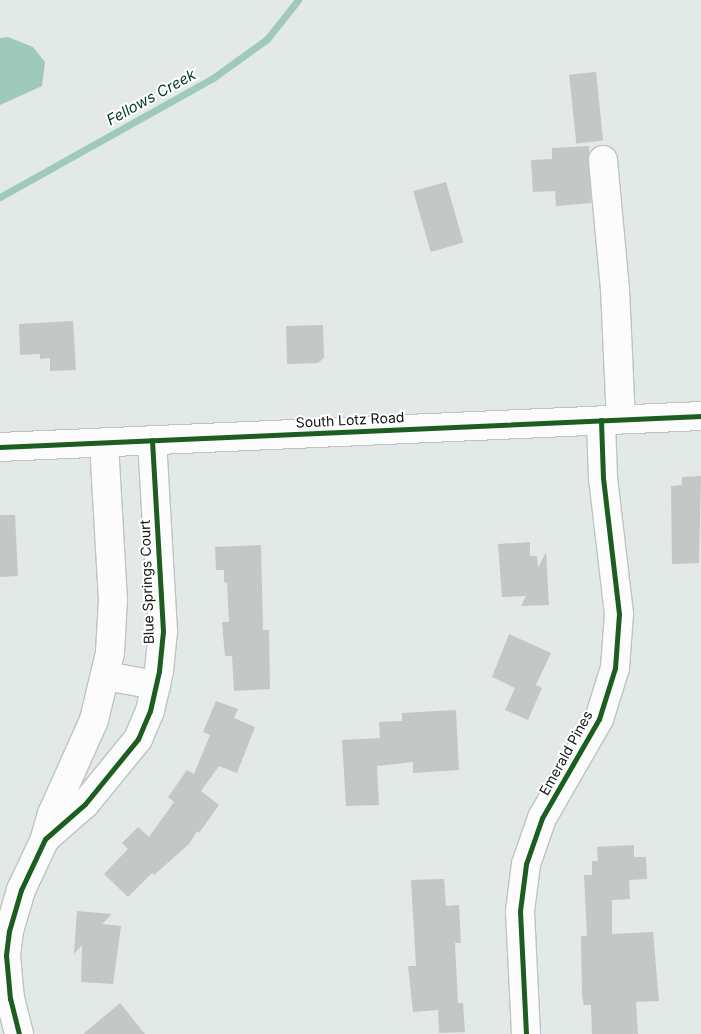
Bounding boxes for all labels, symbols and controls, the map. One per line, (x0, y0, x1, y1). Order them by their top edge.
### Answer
water label: Fellows Creek (103, 65, 199, 129)
street label: South Lotz Road (295, 409, 405, 431)
street label: Blue Springs Court (136, 519, 158, 645)
street label: Emerald Pines (536, 708, 596, 798)

